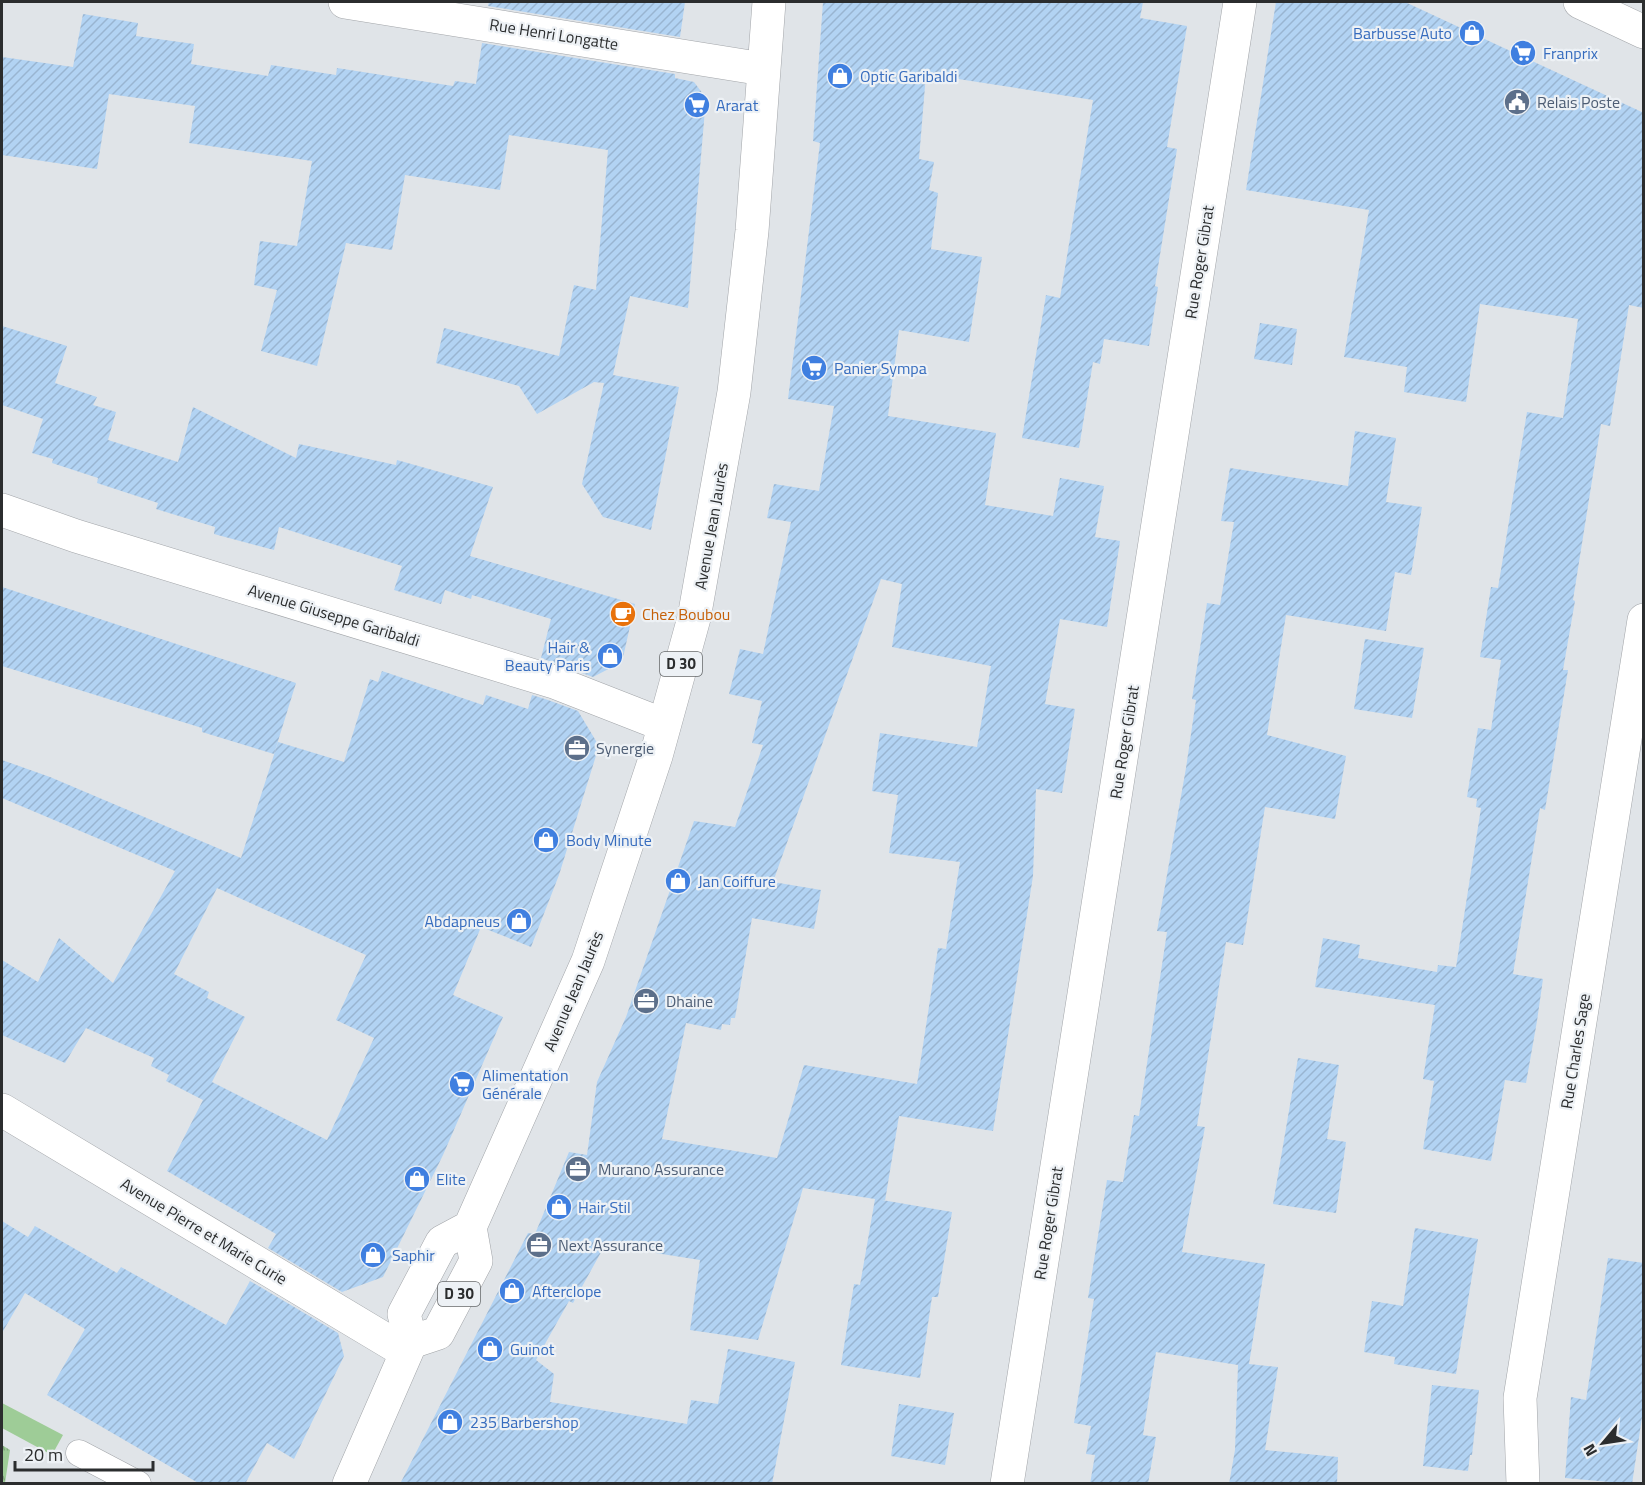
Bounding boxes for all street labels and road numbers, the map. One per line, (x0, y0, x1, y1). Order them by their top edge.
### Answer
street label: Rue Henri Longatte (488, 12, 620, 56)
street label: Rue Roger Gibrat (1178, 203, 1220, 320)
street label: Avenue Jean Jaurès (688, 461, 734, 591)
street label: Avenue Giuseppe Garibaldi (245, 577, 423, 653)
road number: D 30 (660, 652, 702, 676)
street label: Rue Roger Gibrat (1103, 683, 1145, 800)
street label: Avenue Jean Jaurès (537, 927, 609, 1055)
street label: Rue Charles Sage (1554, 992, 1596, 1110)
street label: Rue Roger Gibrat (1027, 1164, 1069, 1281)
street label: Avenue Pierre et Marie Curie (116, 1172, 292, 1290)
road number: D 30 (438, 1282, 480, 1306)

